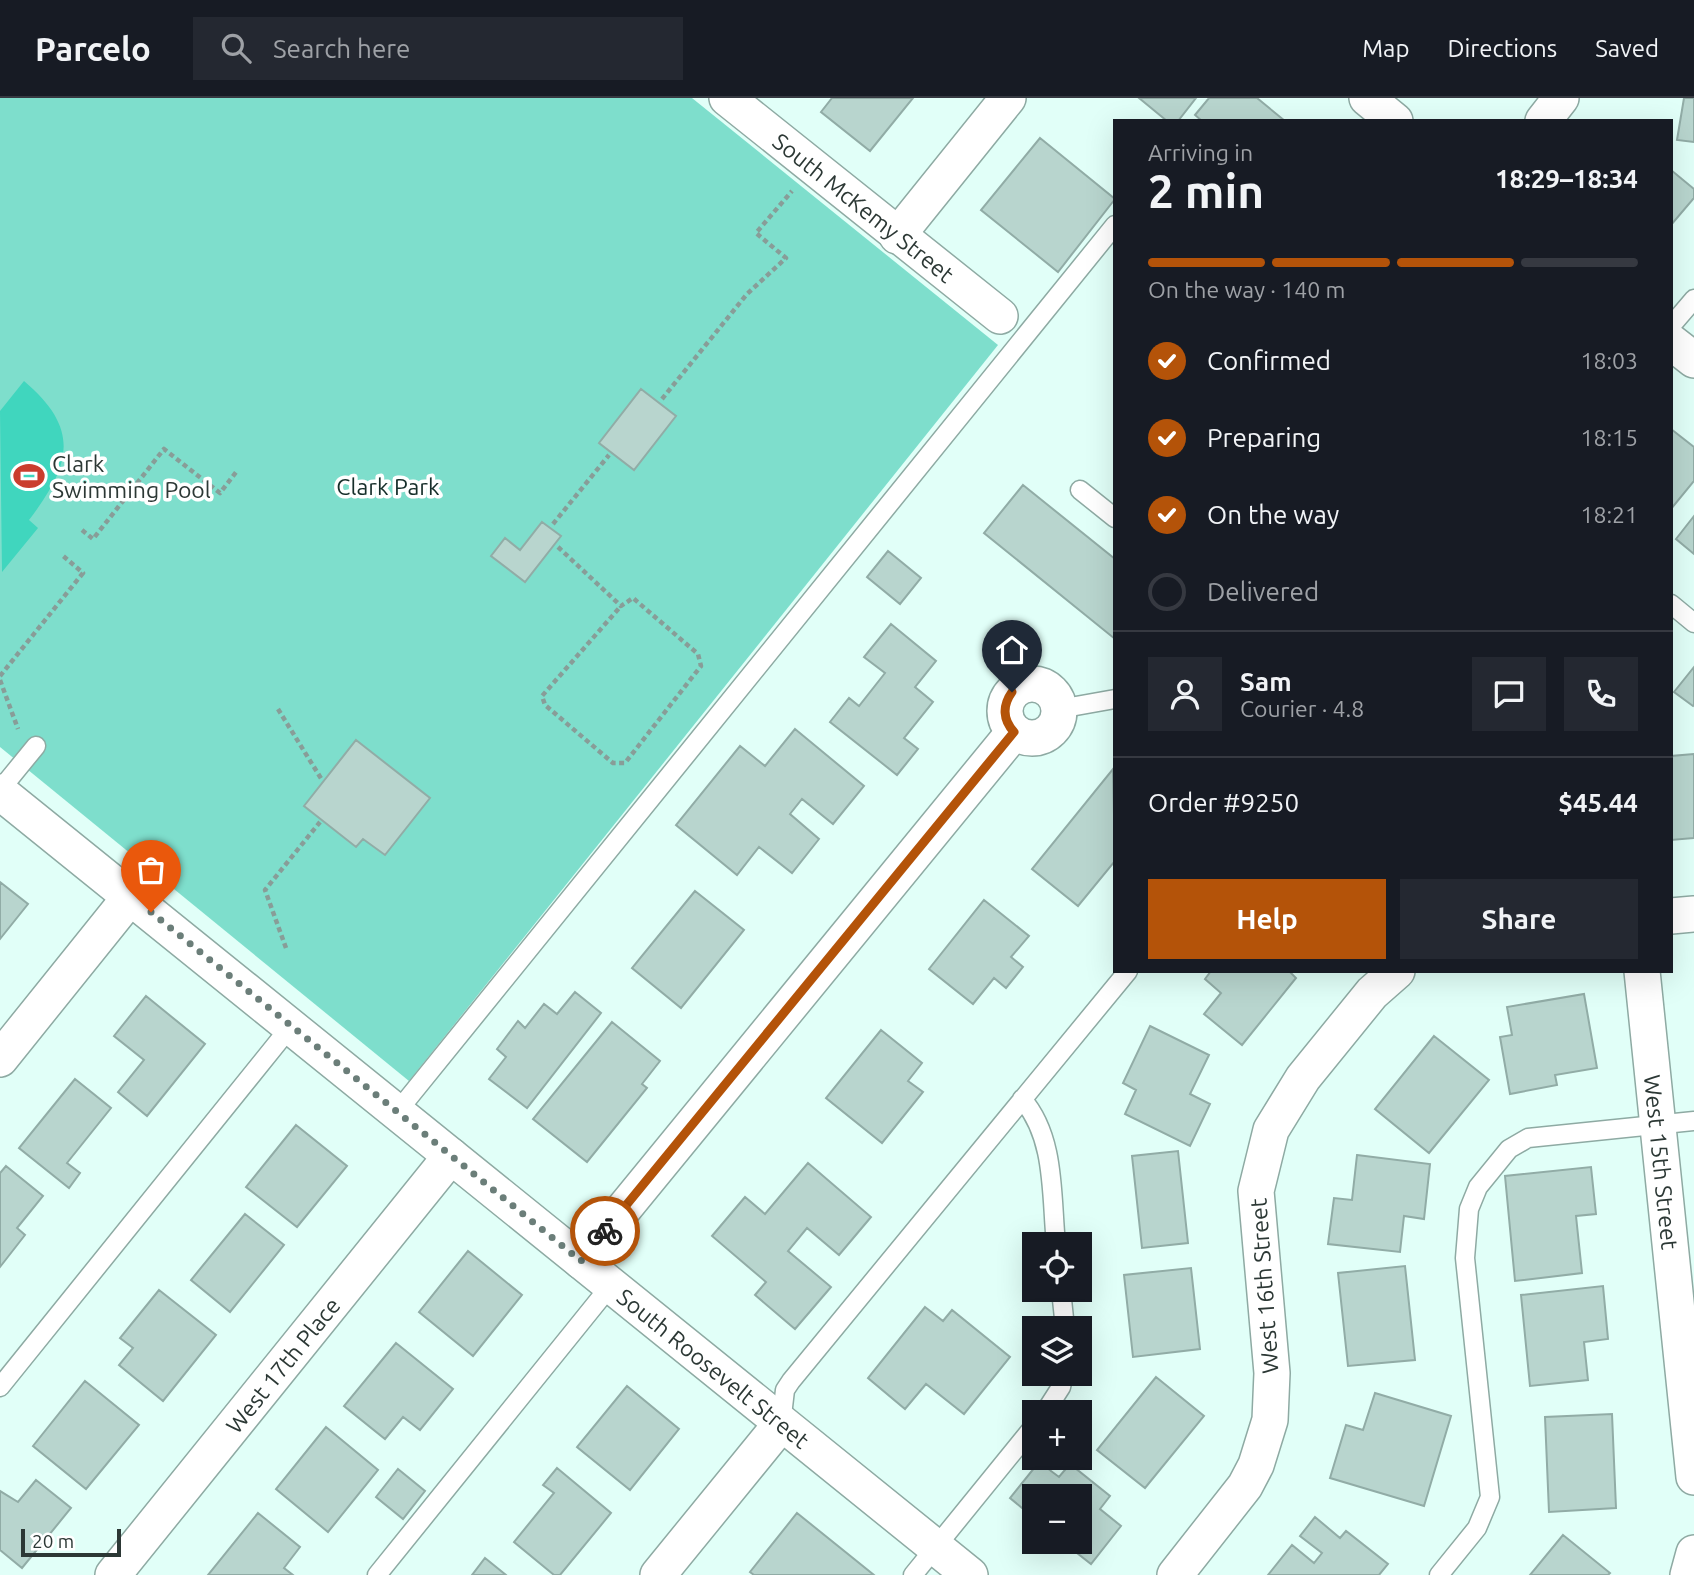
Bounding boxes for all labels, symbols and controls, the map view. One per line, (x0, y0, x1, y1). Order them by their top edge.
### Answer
search box (193, 17, 683, 80)
icon: search (217, 29, 255, 67)
text: Parcelo (35, 30, 151, 67)
text: Search here (273, 34, 410, 63)
text: Map (1362, 35, 1409, 62)
text: Directions (1447, 35, 1557, 62)
text: Saved (1595, 35, 1659, 62)
street label: South McKemy Street (769, 128, 959, 287)
text: Arriving in (1148, 140, 1253, 165)
text: 18:29–18:34 (1495, 164, 1638, 193)
text: 2 min (1148, 165, 1264, 217)
text: On the way · 140 m (1148, 277, 1345, 302)
icon: check (1148, 342, 1186, 380)
text: Confirmed (1207, 346, 1331, 375)
text: 18:03 (1580, 348, 1638, 373)
icon: check (1148, 419, 1186, 457)
text: Preparing (1207, 423, 1321, 452)
text: 18:15 (1580, 425, 1638, 450)
place label: Clark Swimming Pool (52, 451, 211, 502)
sports icon: Clark Swimming Pool (12, 459, 46, 493)
park label: Clark Park (336, 474, 440, 499)
icon: check (1148, 496, 1186, 534)
text: On the way (1207, 500, 1339, 529)
text: 18:21 (1580, 502, 1638, 527)
text: Delivered (1207, 577, 1319, 606)
pin (982, 620, 1042, 692)
icon: home (993, 631, 1031, 669)
button: person (1148, 657, 1222, 731)
button: chat (1472, 657, 1546, 731)
button: phone (1564, 657, 1638, 731)
text: Sam (1240, 667, 1292, 696)
text: Courier · 4.8 (1240, 696, 1364, 721)
text: Order #9250 (1148, 788, 1299, 817)
text: $45.44 (1558, 788, 1638, 817)
pin (121, 840, 181, 912)
icon: bag (132, 851, 170, 889)
button: Help (1148, 879, 1386, 959)
button: Share (1400, 879, 1638, 959)
street label: West 15th Street (1640, 1073, 1683, 1251)
courier (570, 1196, 640, 1266)
street label: West 16th Street (1245, 1198, 1283, 1374)
icon: bike (586, 1212, 624, 1250)
map controls (1022, 1232, 1092, 1554)
button: locate (1022, 1232, 1092, 1302)
street label: South Roosevelt Street (613, 1283, 814, 1453)
street label: West 17th Place (221, 1292, 344, 1437)
button: layers (1022, 1316, 1092, 1386)
button: + (1022, 1400, 1092, 1470)
button: − (1022, 1484, 1092, 1554)
scale bar (21, 1526, 121, 1558)
text: 20 m (32, 1530, 74, 1552)

